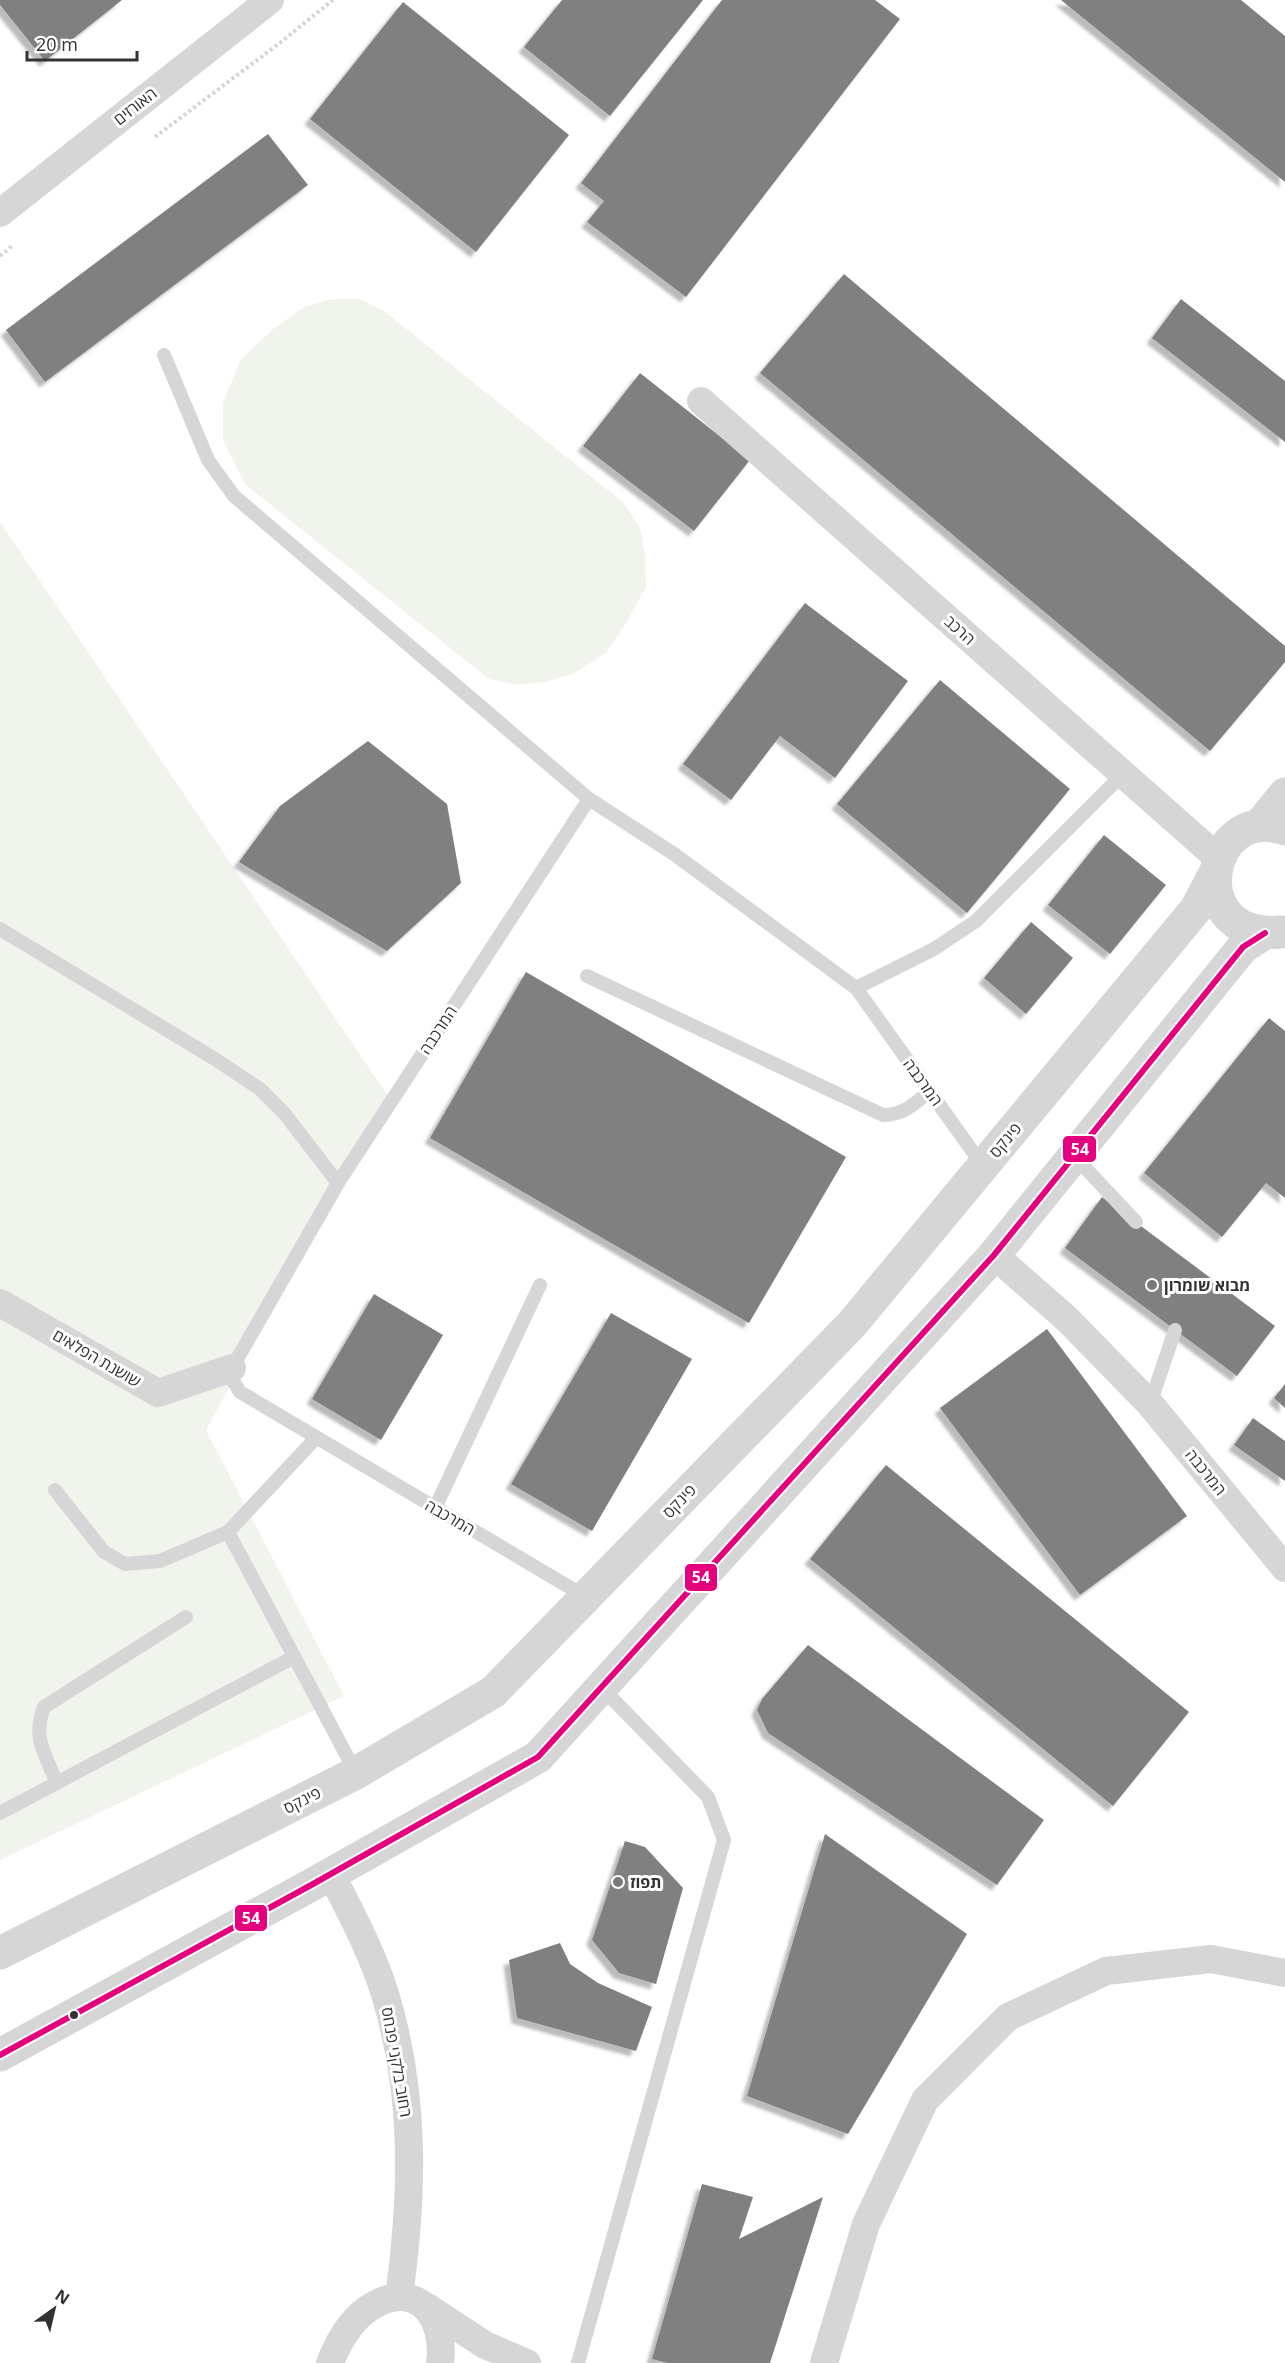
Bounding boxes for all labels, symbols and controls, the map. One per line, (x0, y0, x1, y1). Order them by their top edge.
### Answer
scale bar (27, 24, 136, 62)
text: 20 m (36, 32, 78, 56)
street label: האורזים (109, 82, 161, 130)
street label: הרכב (940, 610, 980, 650)
street label: המרכבה (414, 1001, 462, 1059)
street label: המרכבה (898, 1054, 948, 1110)
street label: פינקס (984, 1118, 1026, 1162)
line badge: 54 (1062, 1135, 1097, 1163)
text: 54 (1071, 1138, 1089, 1160)
place label: מבוא שומרון (1164, 1274, 1250, 1296)
marker: מבוא שומרון (1145, 1278, 1159, 1292)
street label: שושנת הפלאים (49, 1324, 145, 1392)
street label: המרכבה (1180, 1444, 1232, 1500)
street label: פינקס (657, 1479, 701, 1523)
street label: המרכבה (421, 1494, 479, 1540)
line badge: 54 (684, 1563, 718, 1592)
text: 54 (692, 1566, 710, 1588)
street label: פינקס (279, 1781, 325, 1819)
place label: תפוז (630, 1871, 661, 1893)
marker: תפוז (611, 1875, 625, 1889)
line badge: 54 (234, 1904, 268, 1932)
text: 54 (242, 1907, 260, 1929)
street label: רחוב בלקני פנחס (377, 2005, 417, 2119)
unlabelled marker (68, 2009, 80, 2021)
north arrow (24, 2279, 84, 2339)
text: N (51, 2284, 74, 2309)

